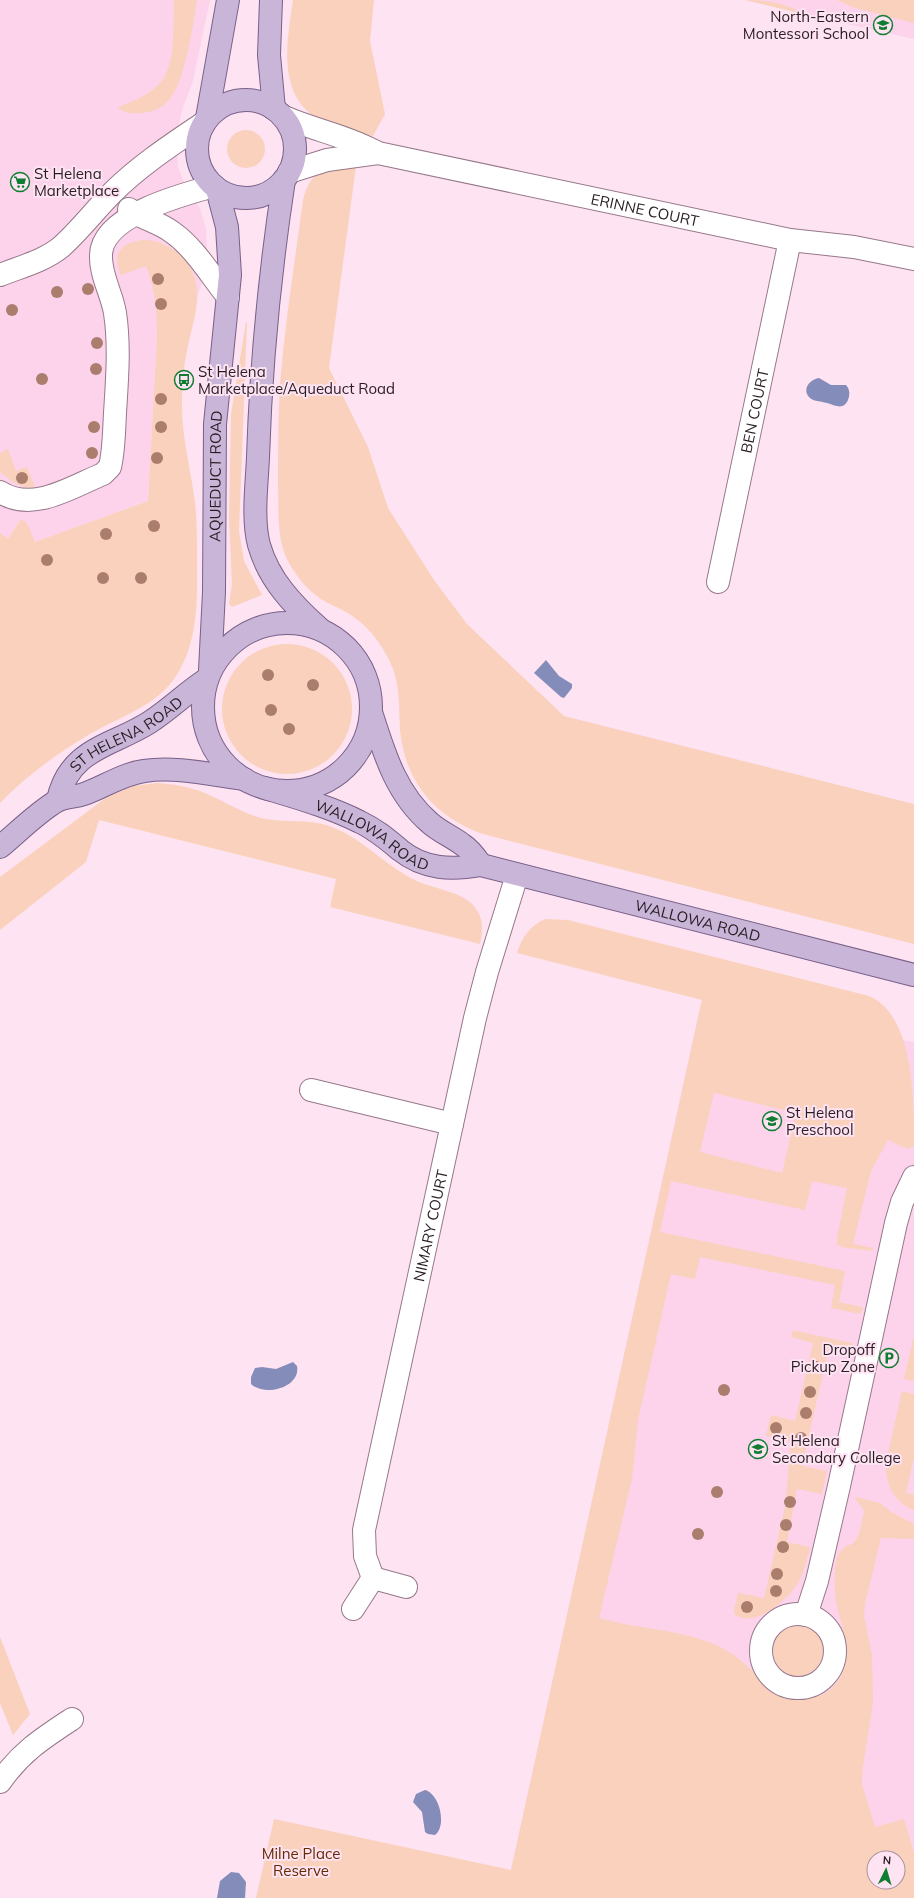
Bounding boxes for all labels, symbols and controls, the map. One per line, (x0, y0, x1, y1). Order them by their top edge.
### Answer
place label: North-Eastern Montessori School (743, 7, 869, 43)
school or university icon: North-Eastern Montessori School (872, 14, 894, 36)
place label: St Helena Marketplace (34, 164, 119, 200)
supermarket icon: St Helena Marketplace (9, 171, 31, 193)
street label: ERINNE COURT (589, 189, 701, 230)
place label: St Helena Marketplace/Aqueduct Road (198, 362, 395, 398)
street label: BEN COURT (736, 367, 772, 455)
bus stop icon: St Helena Marketplace/Aqueduct Road (173, 369, 195, 391)
street label: AQUEDUCT ROAD (205, 409, 226, 542)
street label: ST HELENA ROAD (65, 692, 186, 775)
street label: WALLOWA ROAD (313, 795, 432, 874)
street label: WALLOWA ROAD (633, 895, 763, 945)
place label: St Helena Preschool (786, 1103, 854, 1139)
school or university icon: St Helena Preschool (761, 1110, 783, 1132)
street label: NIMARY COURT (409, 1168, 451, 1283)
place label: Dropoff Pickup Zone (791, 1340, 876, 1376)
parking icon: Dropoff Pickup Zone (878, 1347, 900, 1369)
place label: St Helena Secondary College (772, 1431, 901, 1467)
school or university icon: St Helena Secondary College (747, 1438, 769, 1460)
park label: Milne Place Reserve (262, 1844, 340, 1880)
north arrow (866, 1850, 906, 1890)
text: N (882, 1853, 892, 1867)

